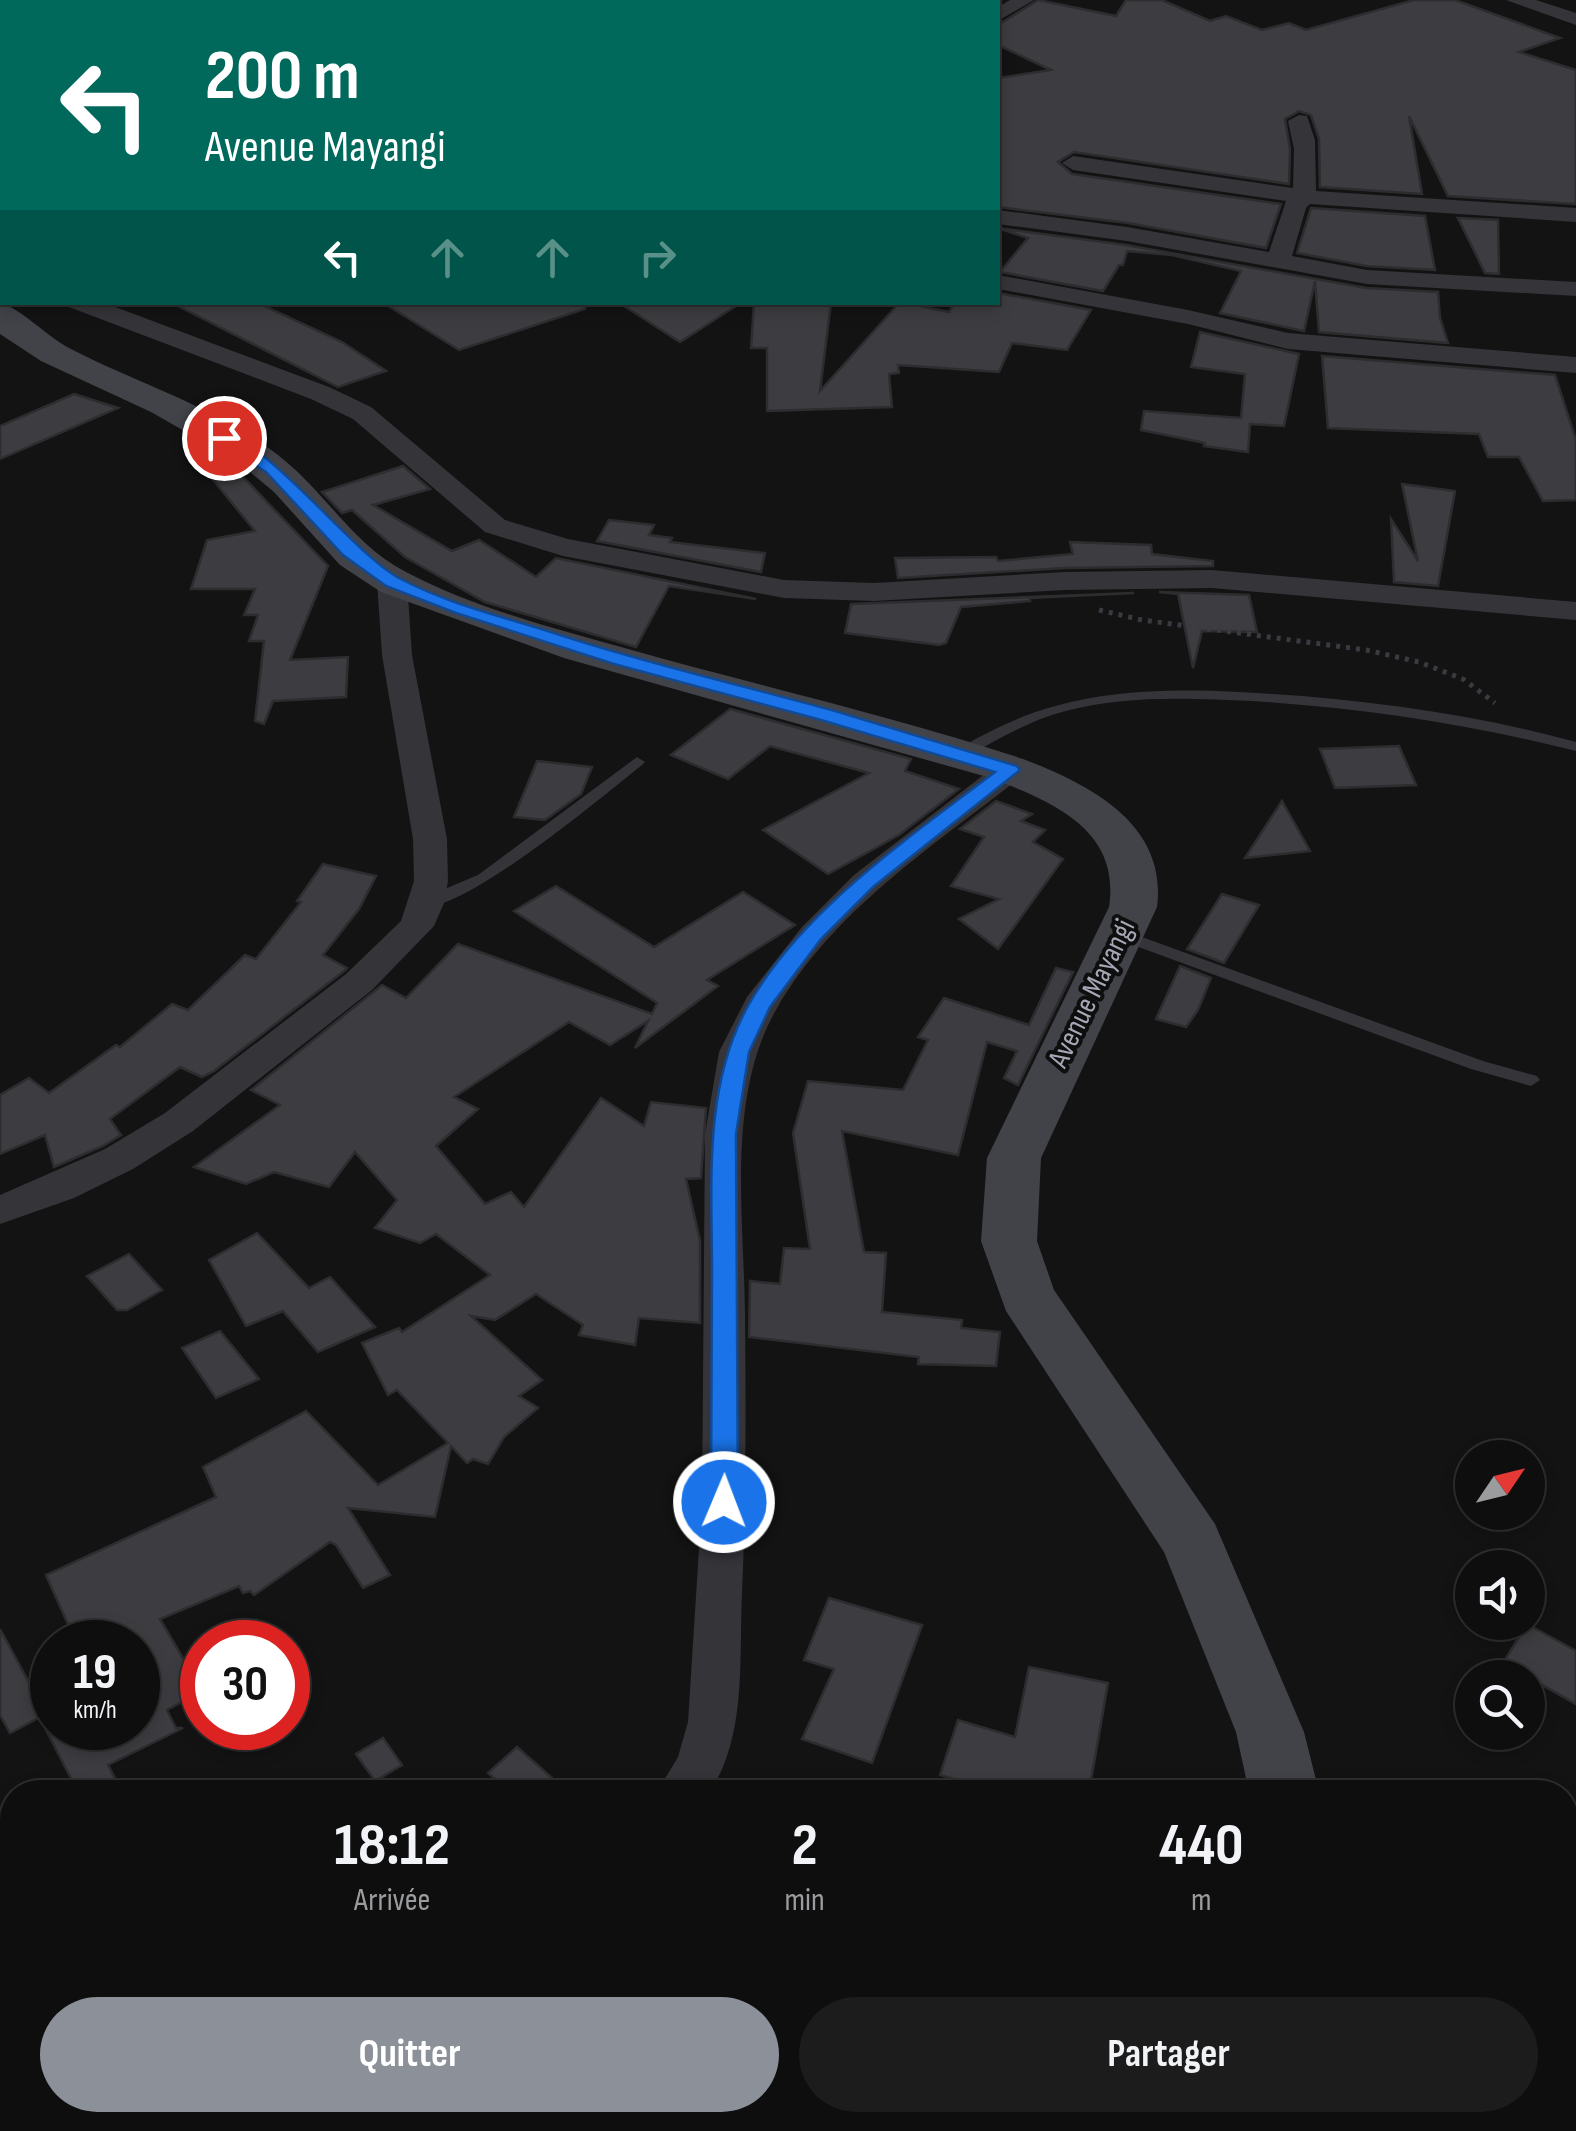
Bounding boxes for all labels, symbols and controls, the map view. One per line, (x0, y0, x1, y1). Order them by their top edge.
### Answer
text: 200 m (205, 35, 360, 119)
icon: left (40, 40, 170, 170)
text: Avenue Mayangi (205, 120, 446, 175)
icon: left (315, 230, 370, 285)
icon: ahead (420, 230, 475, 285)
icon: ahead (525, 230, 580, 285)
icon: right (630, 230, 685, 285)
pin (182, 396, 267, 481)
icon: arrive (197, 411, 252, 466)
street label: Avenue Mayangi (1040, 913, 1143, 1074)
north arrow (1455, 1440, 1545, 1530)
map controls (1455, 1440, 1545, 1750)
position arrow (672, 1450, 776, 1554)
button: sound (1455, 1550, 1545, 1640)
speed limit sign: 30 (180, 1620, 310, 1750)
text: 19 (73, 1643, 117, 1703)
button: search (1455, 1660, 1545, 1750)
text: km/h (73, 1695, 117, 1726)
text: 18:12 (334, 1810, 450, 1882)
text: 2 (791, 1810, 818, 1882)
text: 440 (1159, 1810, 1244, 1882)
text: Arrivée (354, 1881, 430, 1920)
text: min (784, 1881, 825, 1920)
text: m (1191, 1881, 1212, 1920)
button: Quitter (40, 1997, 779, 2112)
button: Partager (799, 1997, 1538, 2112)

